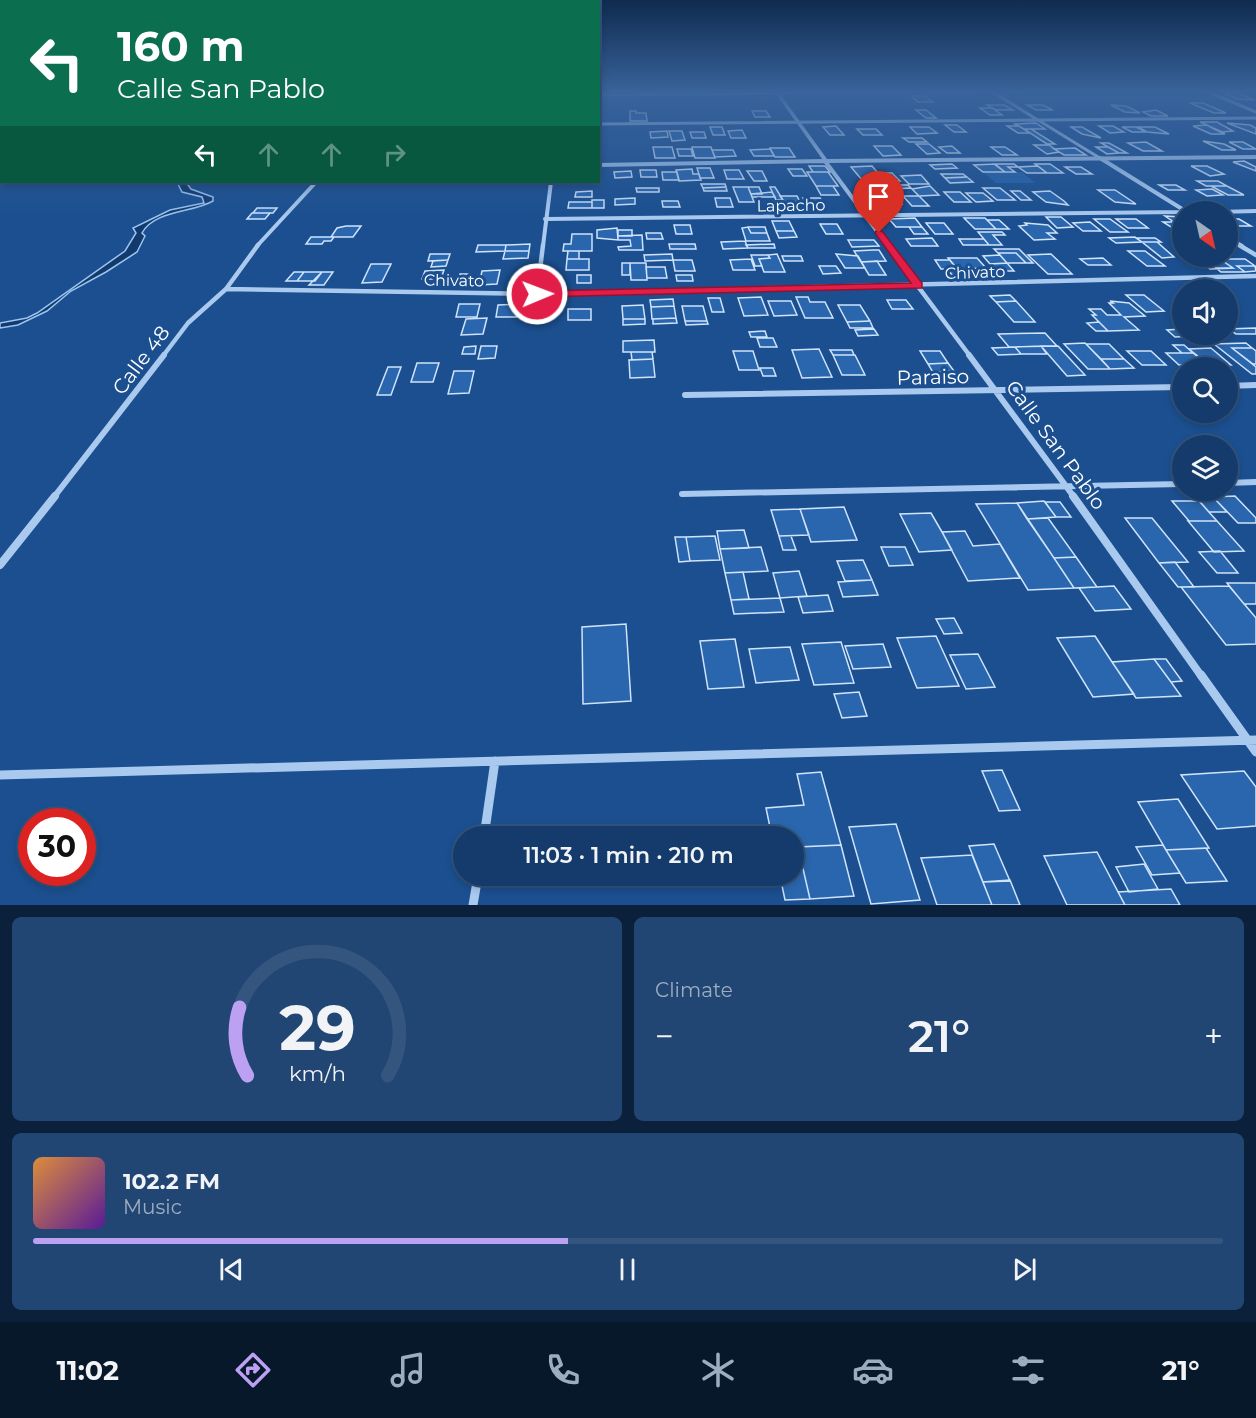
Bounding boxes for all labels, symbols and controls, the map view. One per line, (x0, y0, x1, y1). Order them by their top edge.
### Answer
text: 160 m (117, 20, 245, 72)
icon: left (18, 24, 96, 102)
text: Calle San Pablo (117, 72, 325, 105)
icon: left (189, 138, 222, 171)
icon: ahead (252, 138, 285, 171)
icon: ahead (315, 138, 348, 171)
icon: right (378, 138, 411, 171)
pin (853, 171, 904, 233)
icon: arrive (862, 180, 895, 213)
street label: Lapacho (756, 195, 826, 216)
north arrow (1172, 201, 1238, 267)
map controls (1172, 201, 1238, 501)
position arrow (505, 262, 569, 326)
street label: Chivato (944, 262, 1006, 283)
street label: Chivato (424, 270, 484, 291)
button: sound (1172, 279, 1238, 345)
street label: Calle 48 (107, 321, 175, 399)
button: search (1172, 357, 1238, 423)
street label: Paraiso (897, 364, 969, 390)
street label: Calle San Pablo (1001, 376, 1111, 514)
button: layers (1172, 435, 1238, 501)
speed limit sign: 30 (18, 808, 96, 886)
text: 11:03 · 1 min · 210 m (523, 842, 734, 869)
text: Climate (655, 978, 733, 1002)
text: 29 (279, 990, 355, 1066)
text: 21° (908, 1008, 970, 1063)
text: − (655, 1016, 674, 1056)
text: + (1204, 1016, 1223, 1056)
text: km/h (288, 1060, 346, 1086)
text: 102.2 FM (123, 1168, 220, 1195)
text: Music (123, 1195, 182, 1219)
icon: previous (215, 1253, 248, 1286)
icon: pause (611, 1253, 644, 1286)
icon: next (1008, 1253, 1041, 1286)
icon: directions (232, 1349, 274, 1391)
icon: music (387, 1349, 429, 1391)
icon: phone (542, 1349, 584, 1391)
icon: climate (697, 1349, 739, 1391)
icon: car (852, 1349, 894, 1391)
icon: filters (1007, 1349, 1049, 1391)
text: 11:02 (56, 1354, 119, 1387)
text: 21° (1162, 1354, 1199, 1387)

